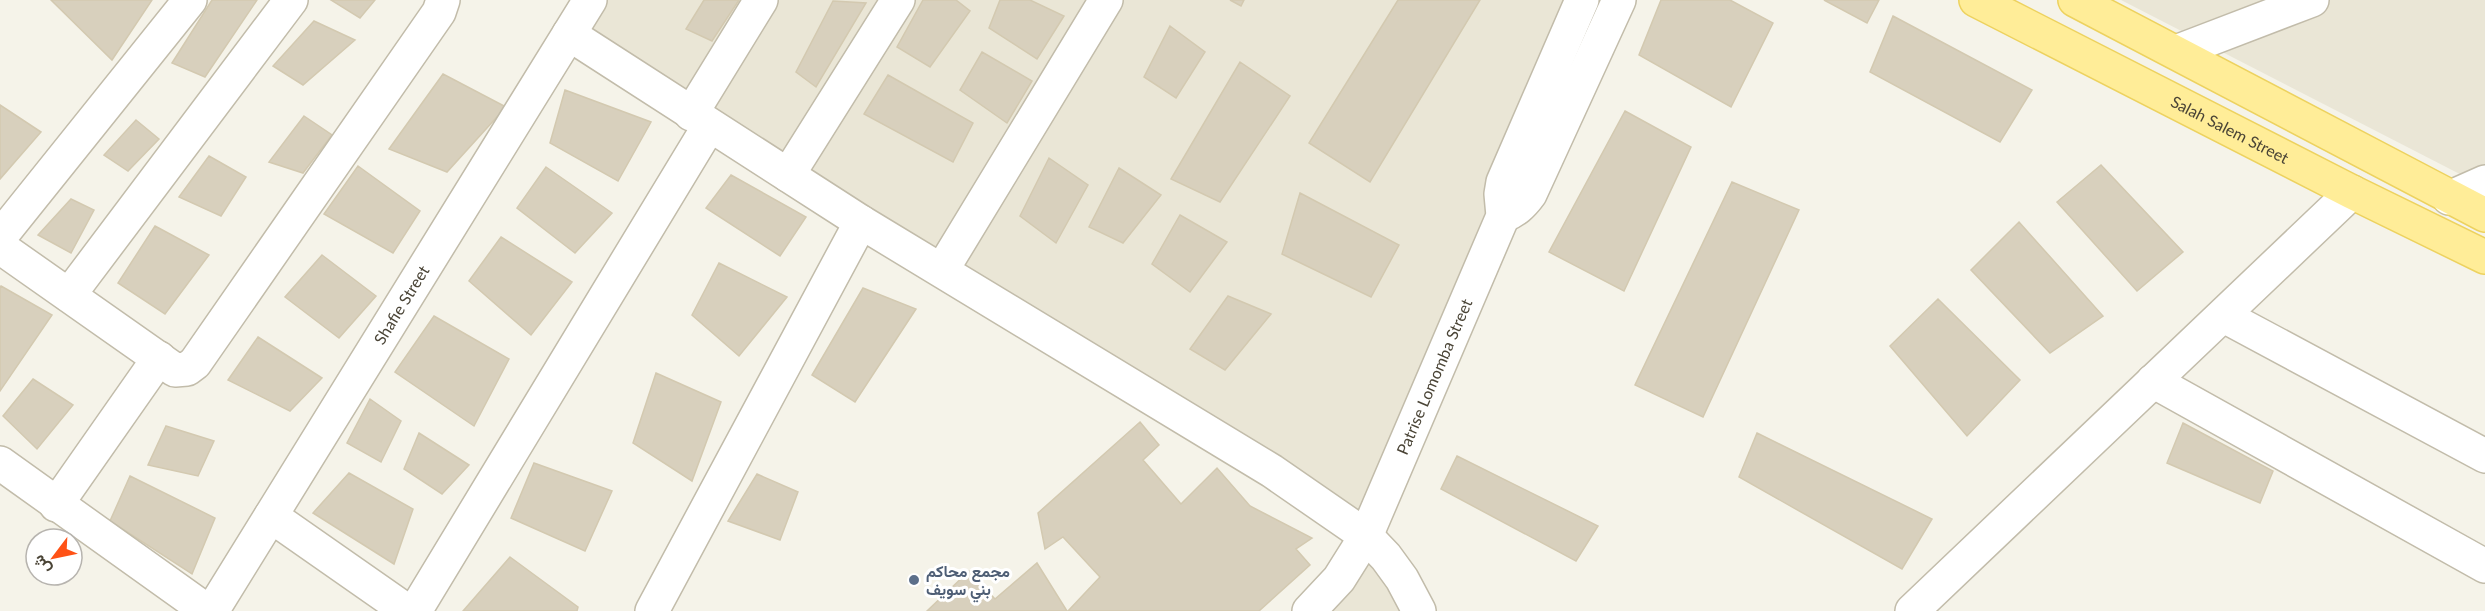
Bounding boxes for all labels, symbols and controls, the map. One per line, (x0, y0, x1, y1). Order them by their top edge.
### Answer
street label: Salah Salem Street (2168, 91, 2292, 167)
street label: Shafie Street (369, 261, 433, 348)
street label: Patrise Lomomba Street (1392, 295, 1476, 457)
north arrow (24, 527, 84, 587)
text: ش (28, 551, 55, 578)
place label: مجمع محاكم بني سويف (926, 561, 1010, 603)
marker: مجمع محاكم بني سويف (907, 573, 921, 587)

